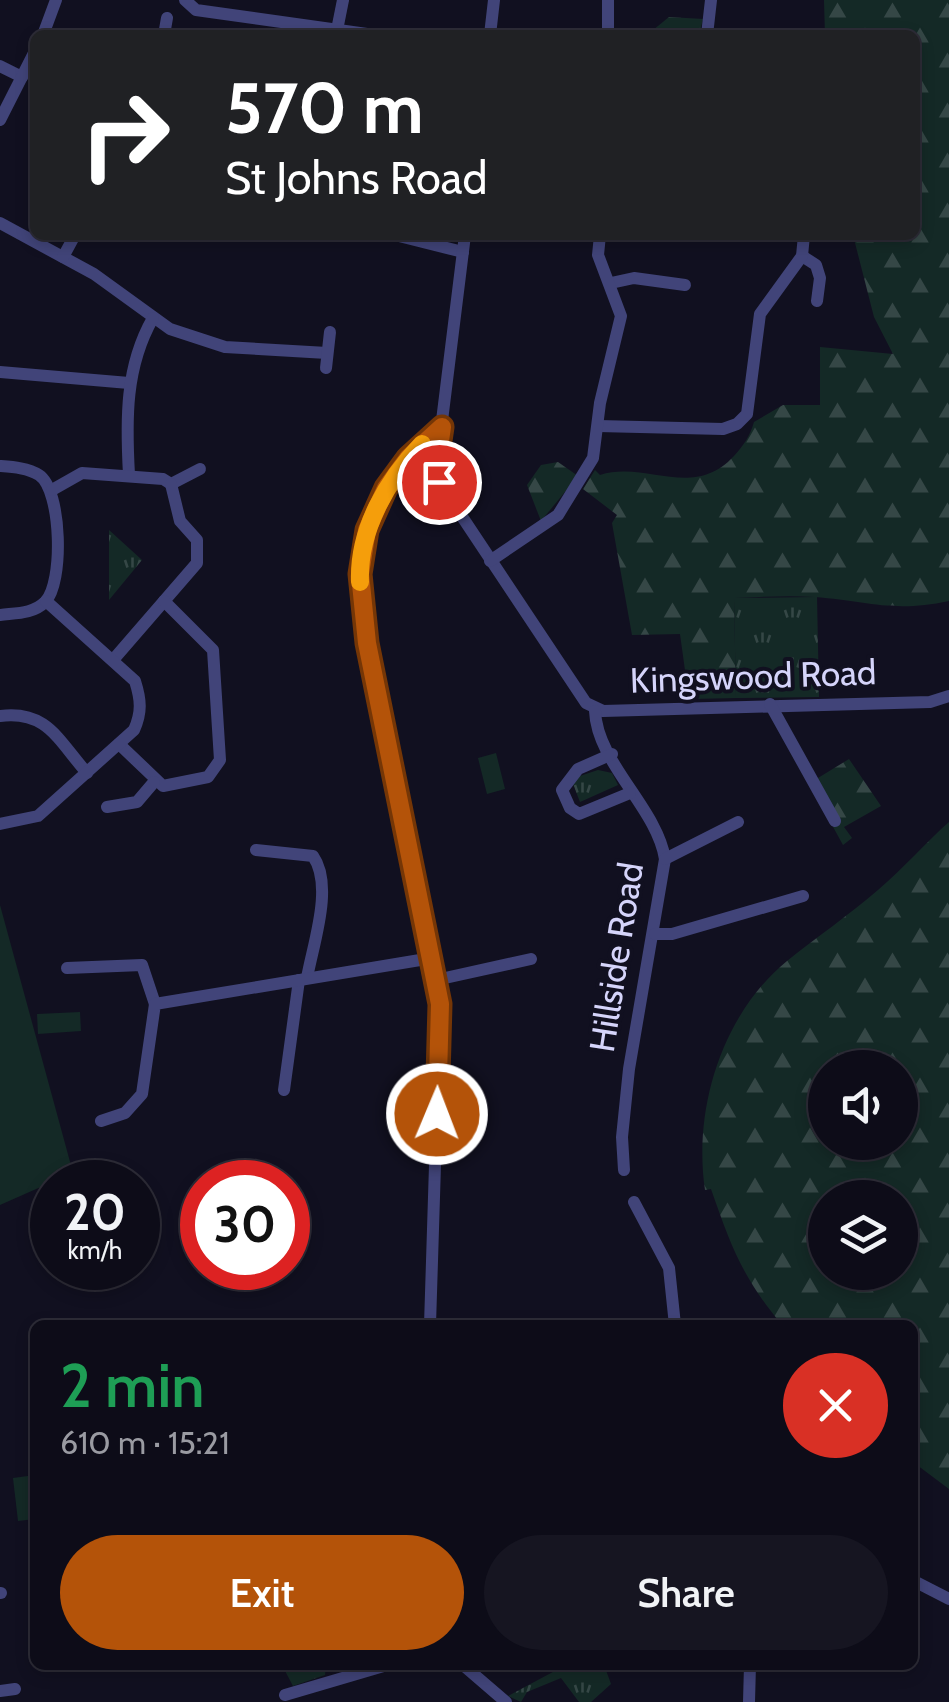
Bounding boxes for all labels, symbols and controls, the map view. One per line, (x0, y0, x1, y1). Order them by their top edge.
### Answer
text: 570 m (225, 65, 424, 151)
icon: right (60, 70, 190, 200)
text: St Johns Road (225, 151, 487, 205)
pin (397, 440, 482, 525)
icon: arrive (412, 455, 467, 510)
street label: Kingswood Road (629, 650, 877, 702)
street label: Hillside Road (580, 859, 652, 1055)
map controls (808, 1050, 918, 1290)
button: sound (808, 1050, 918, 1160)
position arrow (385, 1062, 489, 1166)
speed limit sign: 30 (180, 1160, 310, 1290)
button: layers (808, 1180, 918, 1290)
text: 20 (64, 1182, 126, 1243)
text: km/h (68, 1235, 122, 1265)
text: 2 min (60, 1349, 205, 1422)
button: close (783, 1353, 888, 1458)
text: 610 m · 15:21 (60, 1423, 230, 1462)
button: Exit (60, 1535, 464, 1650)
button: Share (484, 1535, 888, 1650)

